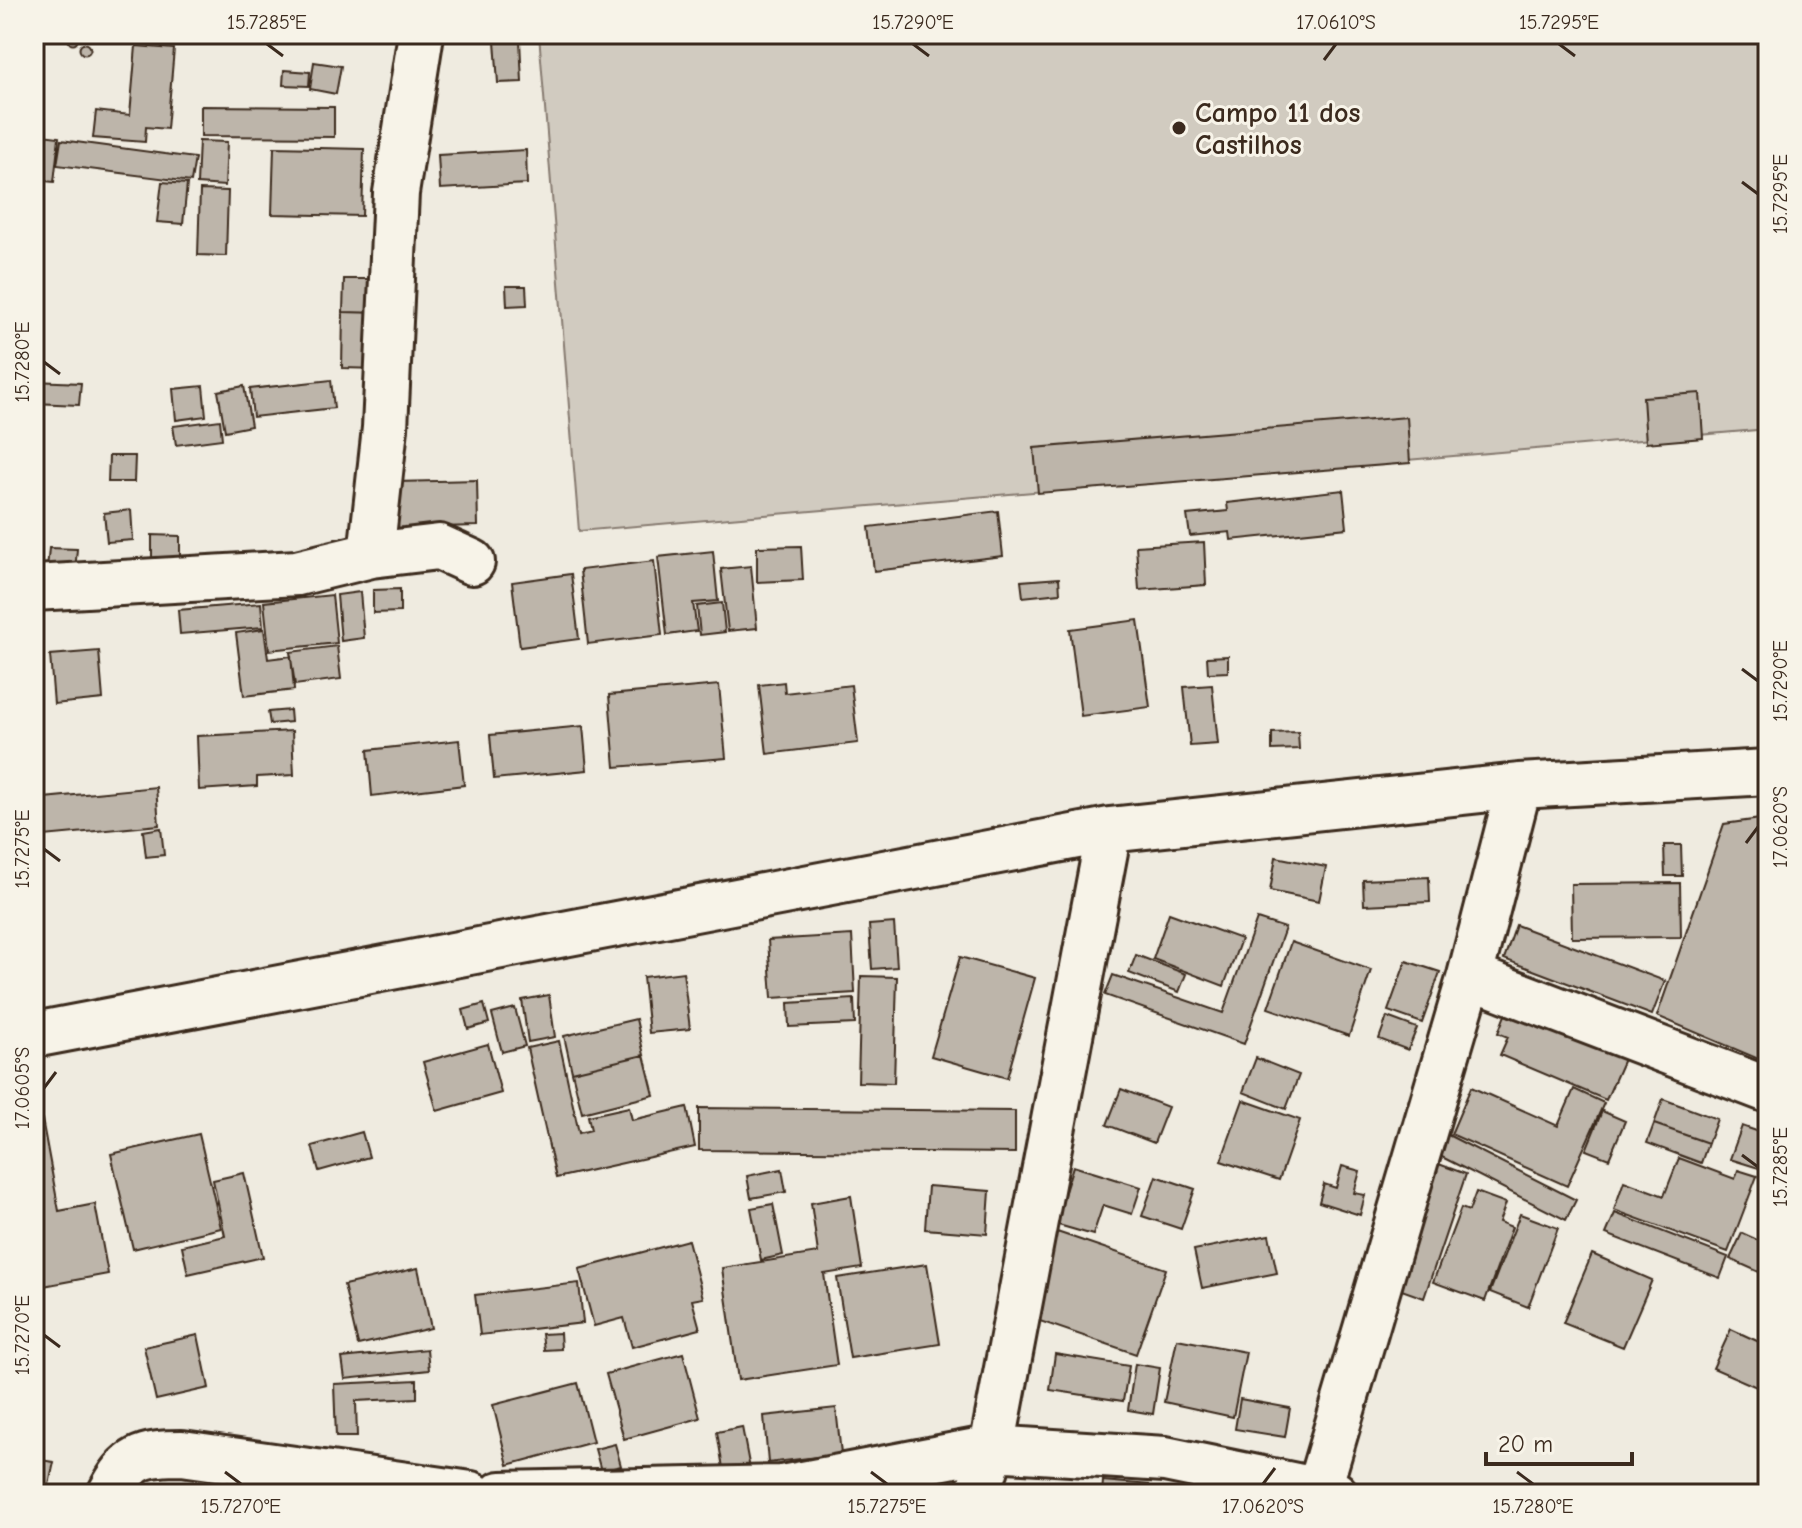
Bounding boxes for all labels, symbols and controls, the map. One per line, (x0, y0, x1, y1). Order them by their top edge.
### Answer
text: 15.7285°E (227, 11, 307, 34)
text: 15.7290°E (872, 11, 954, 34)
text: 17.0610°S (1296, 11, 1376, 34)
text: 15.7295°E (1519, 11, 1599, 34)
place label: Campo 11 dos Castilhos (1195, 97, 1360, 161)
marker: Campo 11 dos Castilhos (1170, 119, 1188, 137)
text: 15.7295°E (1769, 154, 1792, 234)
text: 15.7280°E (11, 321, 34, 403)
text: 15.7290°E (1769, 640, 1792, 722)
text: 17.0620°S (1769, 786, 1792, 868)
text: 15.7275°E (11, 810, 34, 889)
text: 17.0605°S (11, 1047, 34, 1129)
text: 15.7285°E (1769, 1127, 1792, 1207)
text: 15.7270°E (11, 1295, 34, 1375)
scale bar (1486, 1416, 1632, 1466)
text: 20 m (1498, 1430, 1553, 1458)
text: 15.7270°E (201, 1495, 281, 1518)
text: 15.7275°E (848, 1495, 927, 1518)
text: 17.0620°S (1222, 1495, 1304, 1518)
text: 15.7280°E (1492, 1495, 1574, 1518)

